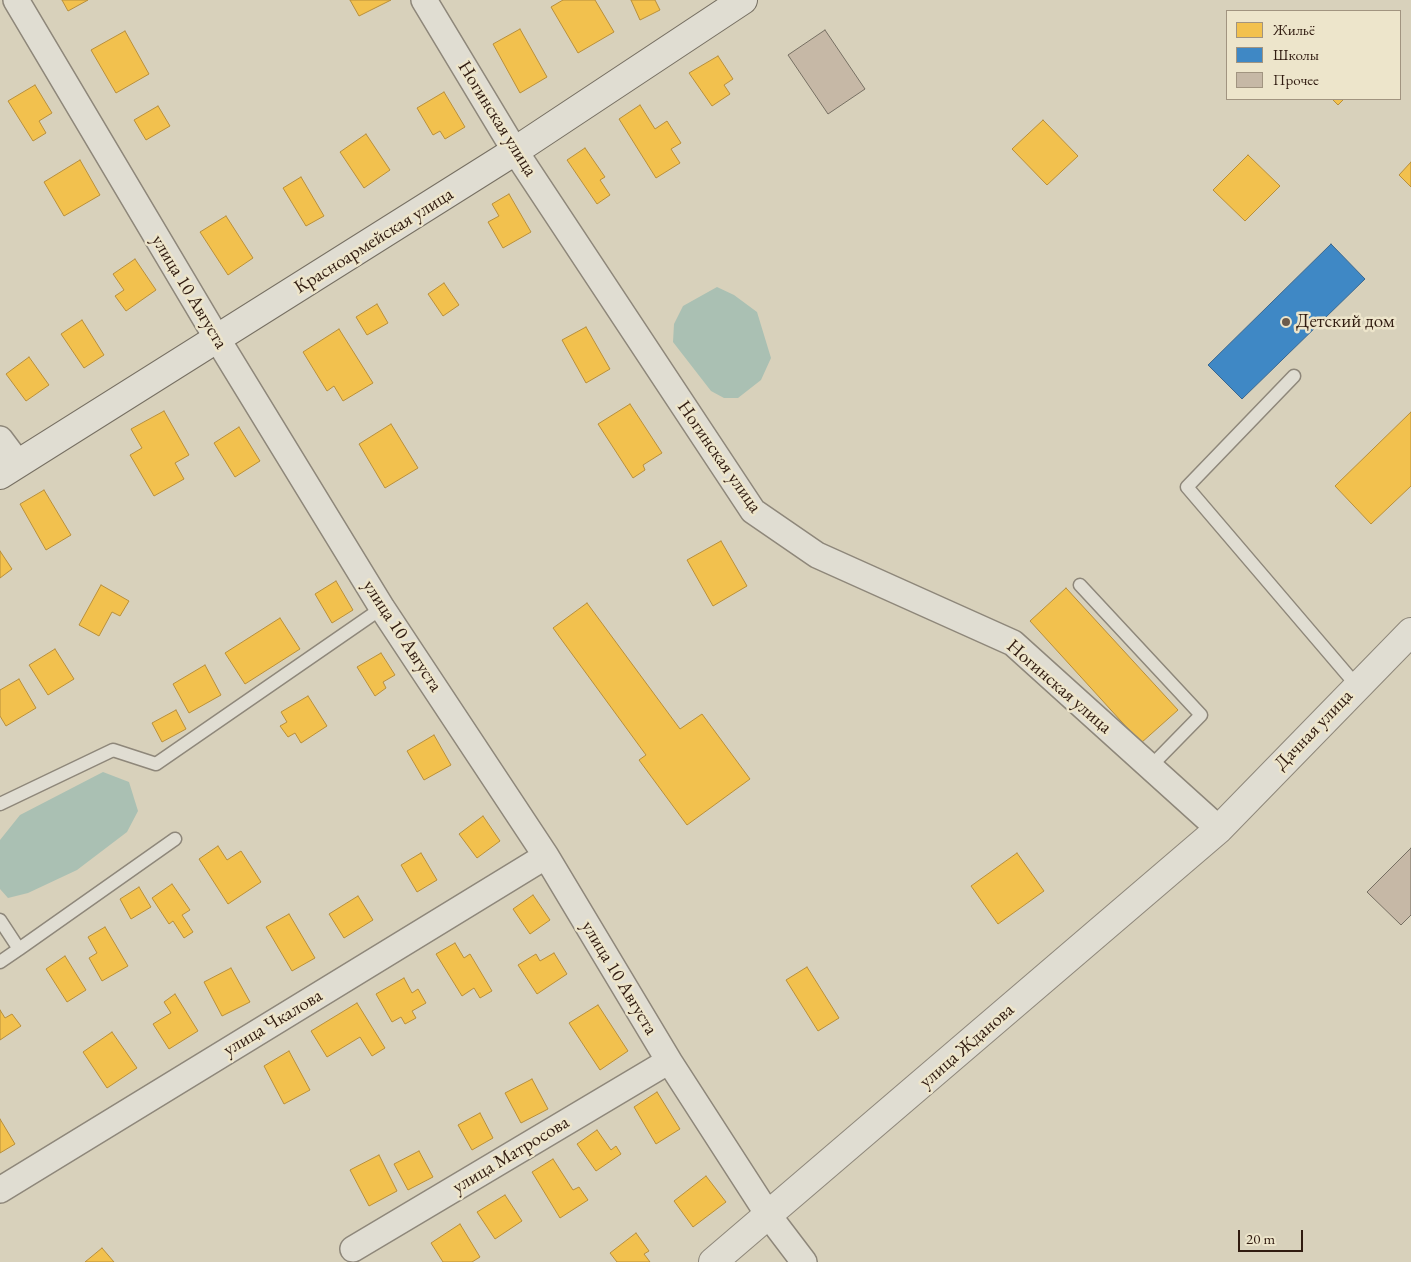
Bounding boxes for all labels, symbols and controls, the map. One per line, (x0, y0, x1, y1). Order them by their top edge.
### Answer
legend (1226, 10, 1401, 100)
text: Жильё (1273, 20, 1315, 39)
text: Школы (1273, 45, 1319, 64)
street label: Ногинская улица (452, 57, 542, 181)
text: Прочее (1273, 70, 1319, 89)
street label: Красноармейская улица (290, 183, 458, 299)
street label: улица 10 Августа (146, 231, 232, 353)
place label: Детский дом (1296, 311, 1395, 333)
marker: Детский дом (1280, 316, 1292, 328)
street label: Ногинская улица (672, 396, 766, 518)
street label: улица 10 Августа (357, 576, 447, 696)
street label: Ногинская улица (1002, 635, 1116, 739)
street label: Дачная улица (1270, 685, 1358, 775)
street label: улица 10 Августа (576, 917, 662, 1039)
street label: улица Чкалова (219, 984, 327, 1062)
street label: улица Жданова (915, 999, 1019, 1093)
street label: улица Матросова (449, 1111, 573, 1199)
scale bar (1241, 1220, 1306, 1252)
text: 20 m (1246, 1229, 1275, 1248)

